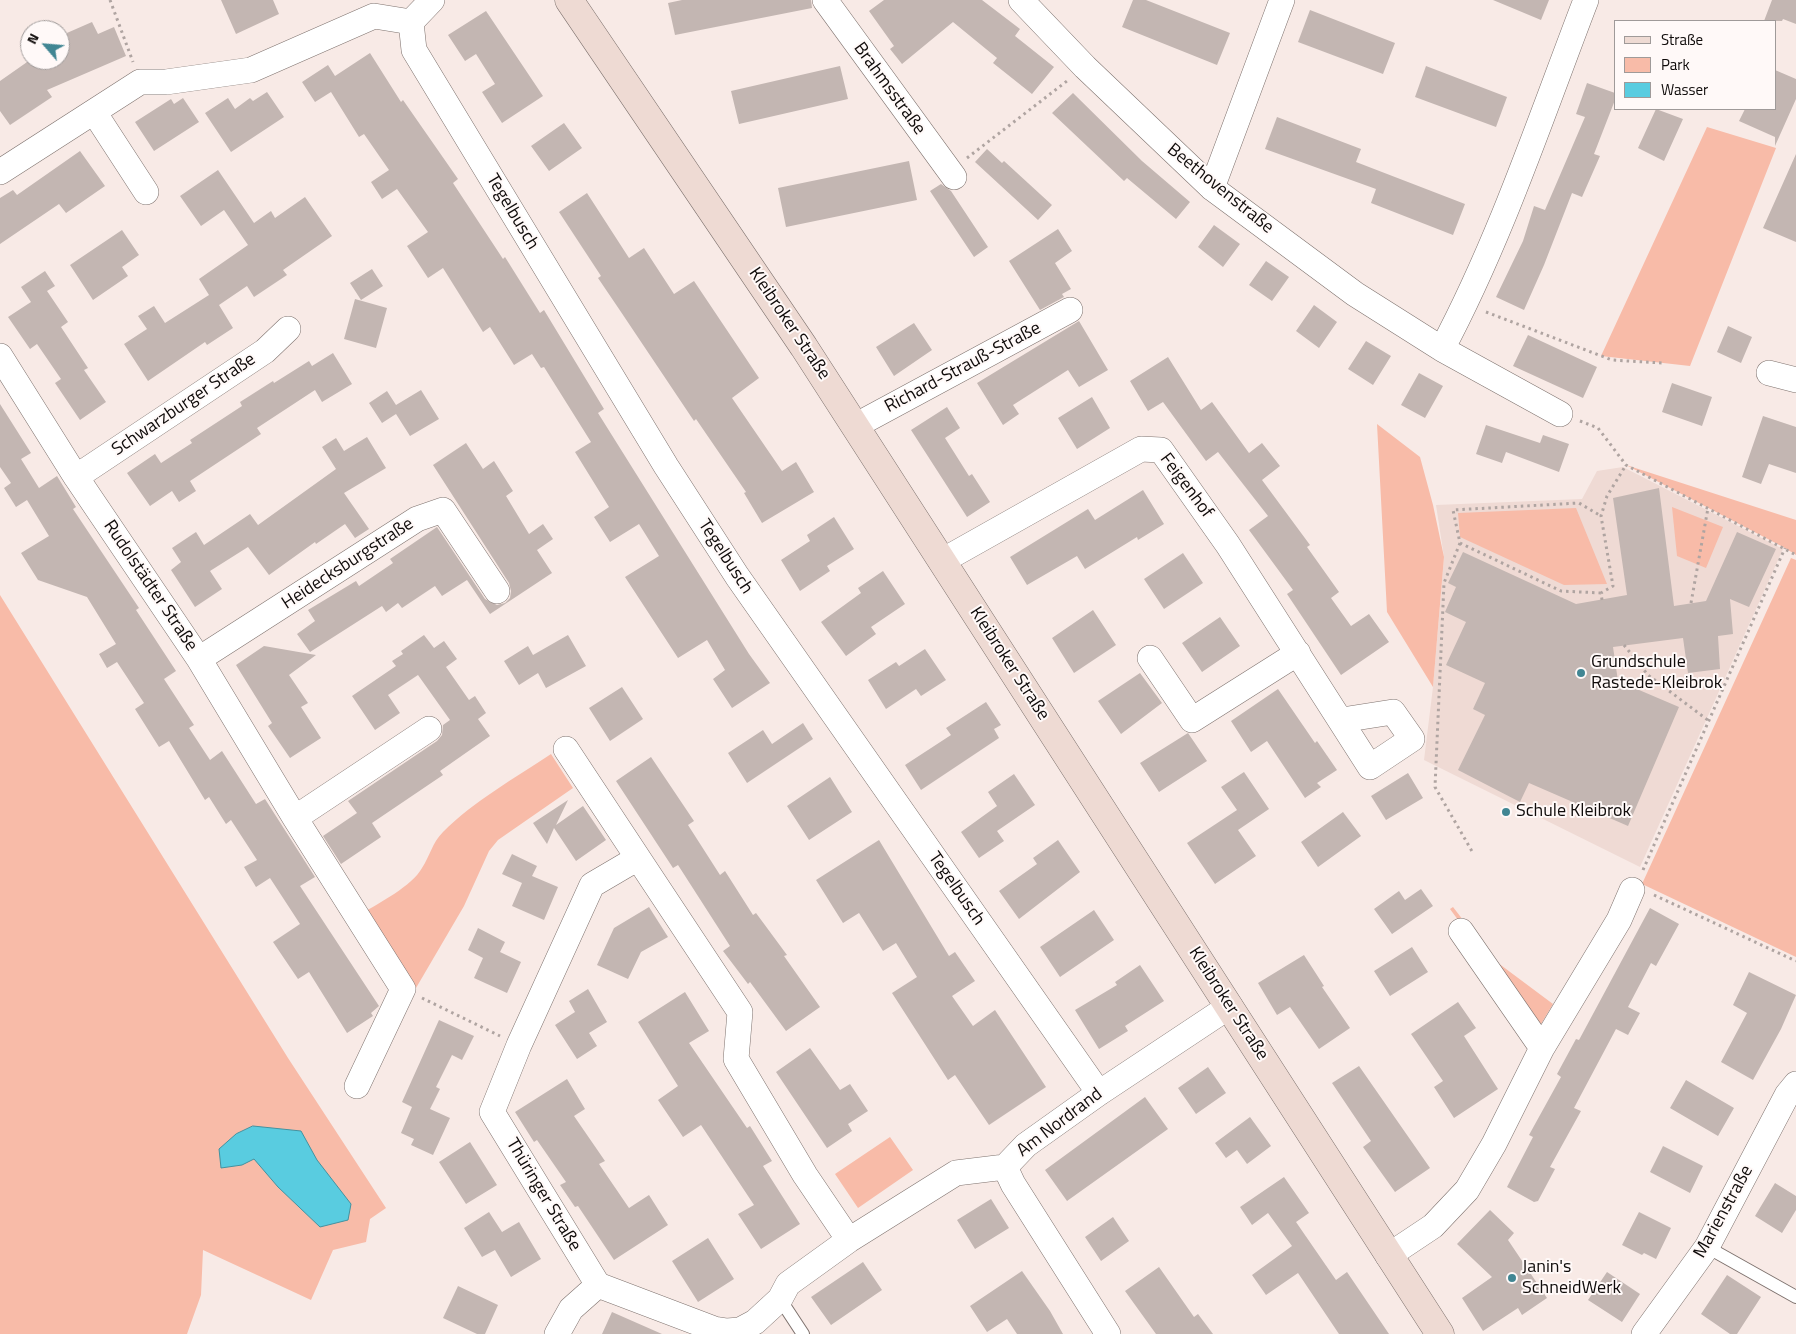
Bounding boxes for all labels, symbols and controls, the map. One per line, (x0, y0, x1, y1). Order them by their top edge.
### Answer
north arrow (20, 20, 70, 70)
legend (1614, 20, 1776, 110)
text: Straße (1661, 28, 1703, 51)
text: N (21, 29, 44, 48)
street label: Brahmsstraße (848, 39, 930, 139)
text: Park (1661, 53, 1690, 76)
text: Wasser (1661, 78, 1708, 101)
street label: Beethovenstraße (1162, 139, 1278, 239)
street label: Tegelbusch (481, 170, 543, 254)
street label: Kleibroker Straße (744, 264, 834, 384)
street label: Richard-Strauß-Straße (881, 318, 1045, 418)
street label: Schwarzburger Straße (108, 349, 260, 461)
street label: Feigenhof (1155, 449, 1217, 523)
street label: Heidecksburgstraße (278, 513, 418, 615)
street label: Rudolstädter Straße (98, 516, 202, 656)
street label: Tegelbusch (693, 516, 757, 598)
street label: Kleibroker Straße (964, 603, 1054, 725)
place label: Grundschule Rastede-Kleibrok (1591, 652, 1722, 694)
marker: Grundschule Rastede-Kleibrok (1575, 667, 1587, 679)
place label: Schule Kleibrok (1516, 801, 1631, 823)
marker: Schule Kleibrok (1500, 806, 1512, 818)
street label: Tegelbusch (923, 848, 989, 930)
street label: Kleibroker Straße (1183, 943, 1273, 1065)
street label: Am Nordrand (1013, 1084, 1107, 1162)
street label: Thüringer Straße (501, 1135, 585, 1255)
street label: Marienstraße (1690, 1162, 1758, 1262)
place label: Janin's SchneidWerk (1522, 1257, 1621, 1300)
marker: Janin's SchneidWerk (1506, 1272, 1518, 1284)

